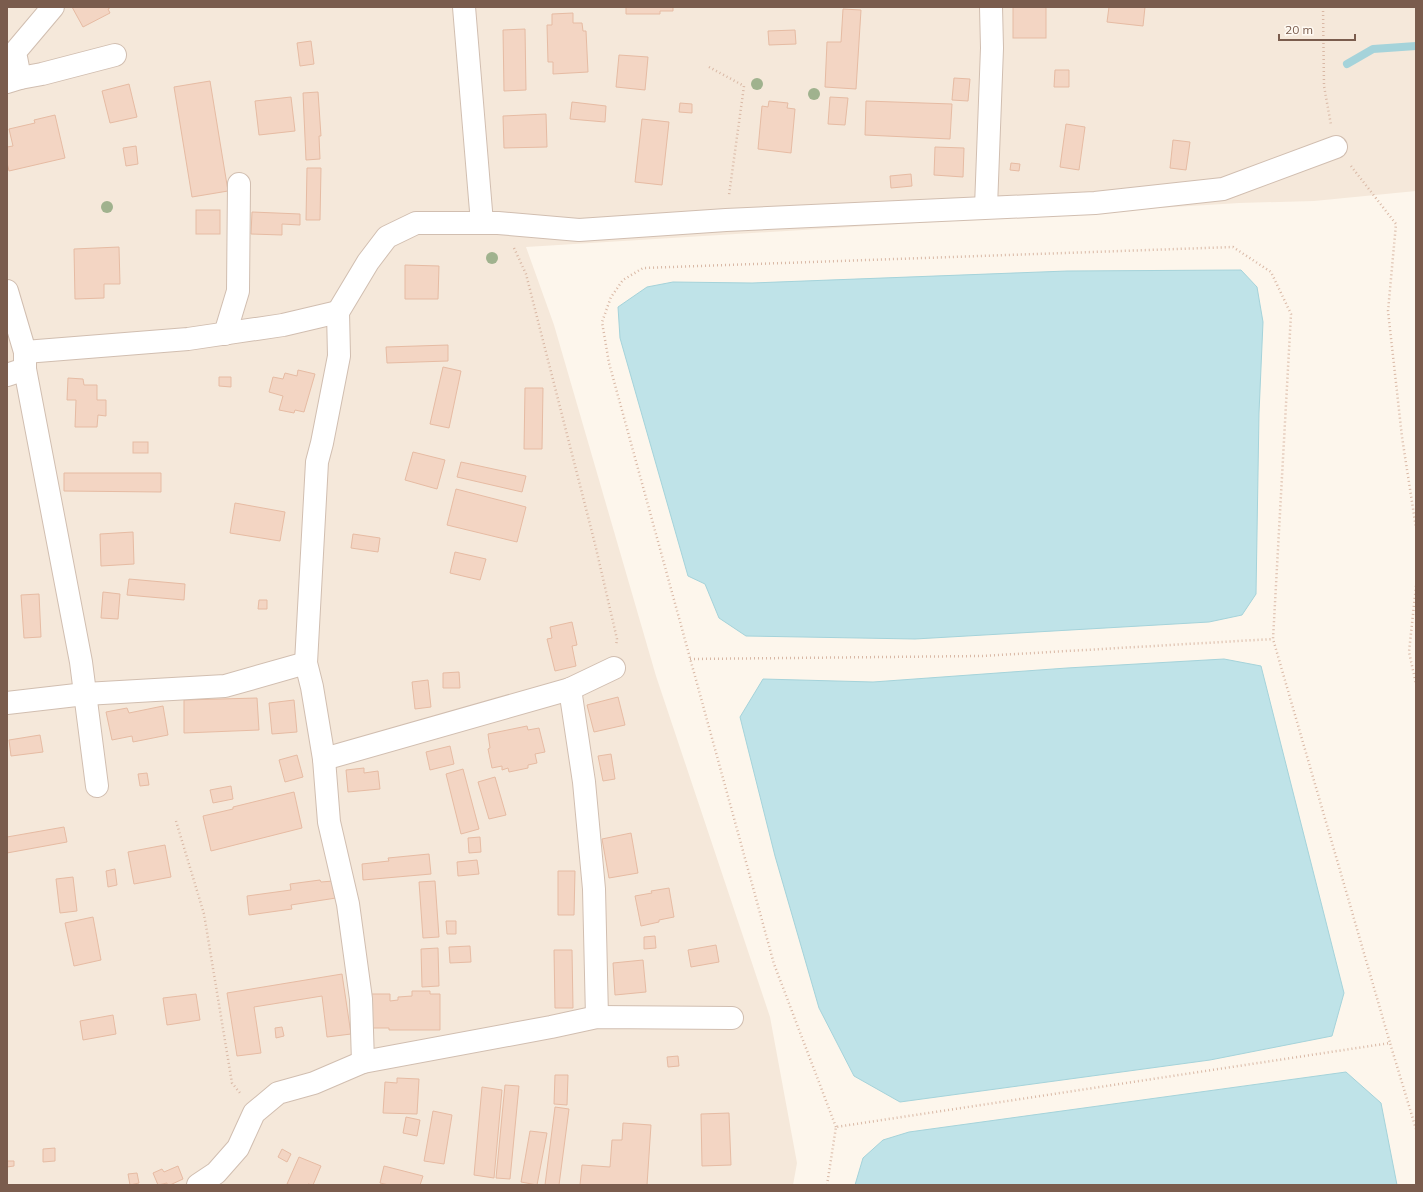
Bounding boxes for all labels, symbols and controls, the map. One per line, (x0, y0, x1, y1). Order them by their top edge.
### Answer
scale bar (1279, 16, 1355, 42)
text: 20 m (1285, 22, 1313, 37)

